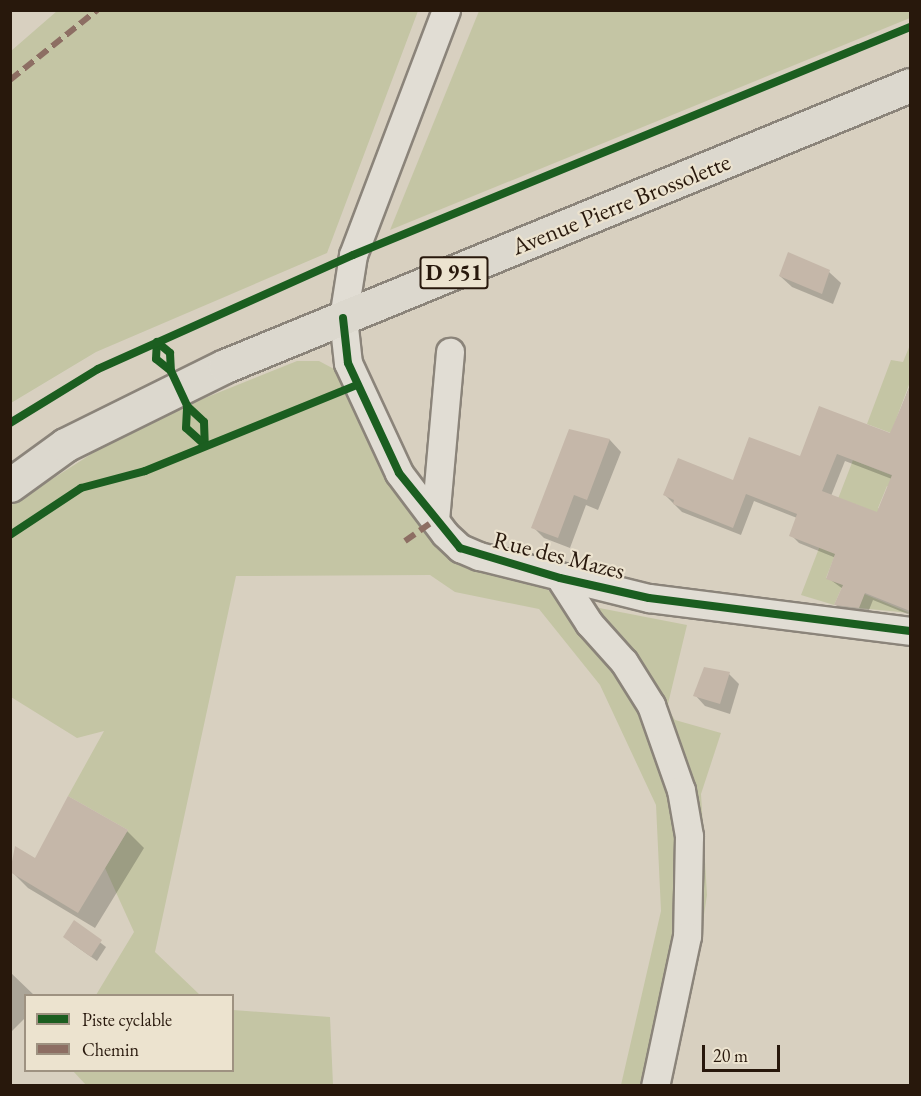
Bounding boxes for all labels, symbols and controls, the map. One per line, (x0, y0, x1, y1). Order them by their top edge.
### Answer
street label: Avenue Pierre Brossolette (508, 147, 734, 261)
road number: D 951 (420, 254, 488, 292)
street label: Rue des Mazes (490, 525, 628, 585)
legend (24, 994, 234, 1072)
text: Piste cyclable (82, 1008, 172, 1031)
scale bar (705, 1033, 783, 1071)
text: Chemin (82, 1038, 139, 1061)
text: 20 m (713, 1044, 748, 1067)

